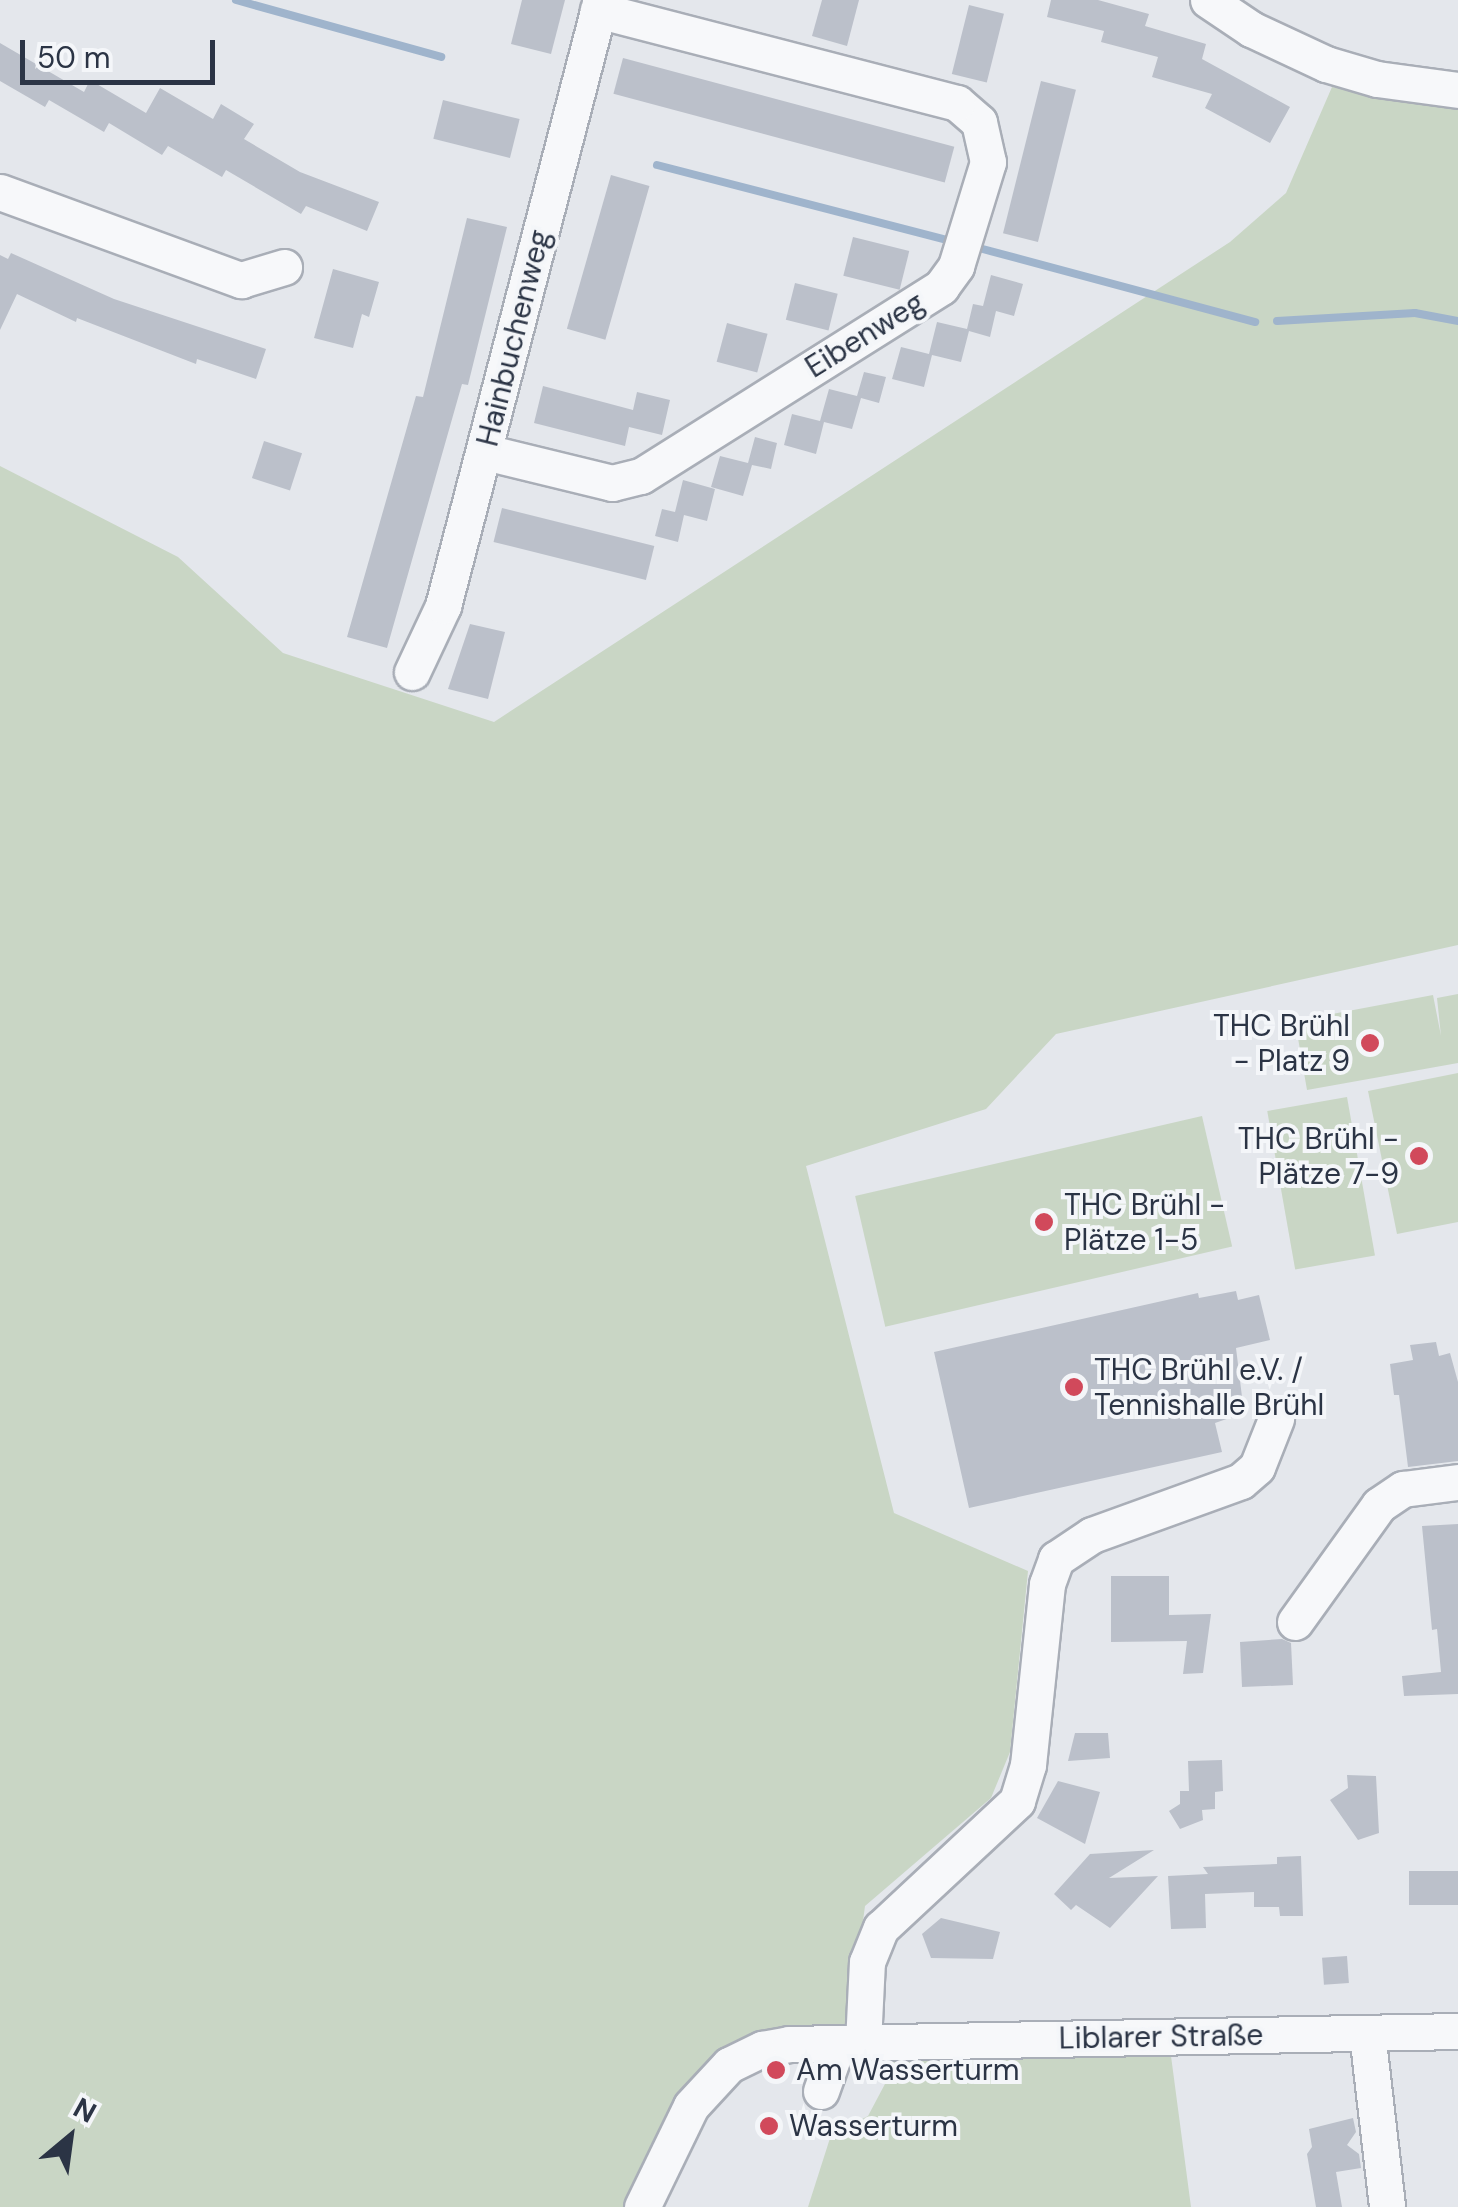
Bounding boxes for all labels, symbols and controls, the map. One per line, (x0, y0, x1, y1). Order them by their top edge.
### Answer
scale bar (25, 20, 220, 82)
text: 50 m (37, 38, 111, 77)
street label: Hainbuchenweg (470, 226, 558, 450)
street label: Eibenweg (799, 284, 931, 386)
place label: THC Brühl - Platz 9 (1213, 1008, 1350, 1078)
marker: THC Brühl - Platz 9 (1359, 1032, 1381, 1054)
place label: THC Brühl - Plätze 7-9 (1238, 1121, 1399, 1192)
marker: THC Brühl - Plätze 7-9 (1408, 1145, 1430, 1167)
place label: THC Brühl - Plätze 1-5 (1064, 1187, 1225, 1258)
marker: THC Brühl - Plätze 1-5 (1033, 1211, 1055, 1233)
place label: THC Brühl e.V. / Tennishalle Brühl (1094, 1352, 1324, 1422)
marker: THC Brühl e.V. / Tennishalle Brühl (1063, 1376, 1085, 1398)
street label: Liblarer Straße (1058, 2017, 1264, 2057)
place label: Am Wasserturm (796, 2052, 1020, 2088)
marker: Am Wasserturm (765, 2059, 787, 2081)
north arrow (20, 2087, 120, 2187)
text: N (67, 2089, 103, 2131)
place label: Wasserturm (789, 2108, 958, 2144)
marker: Wasserturm (758, 2115, 780, 2137)

